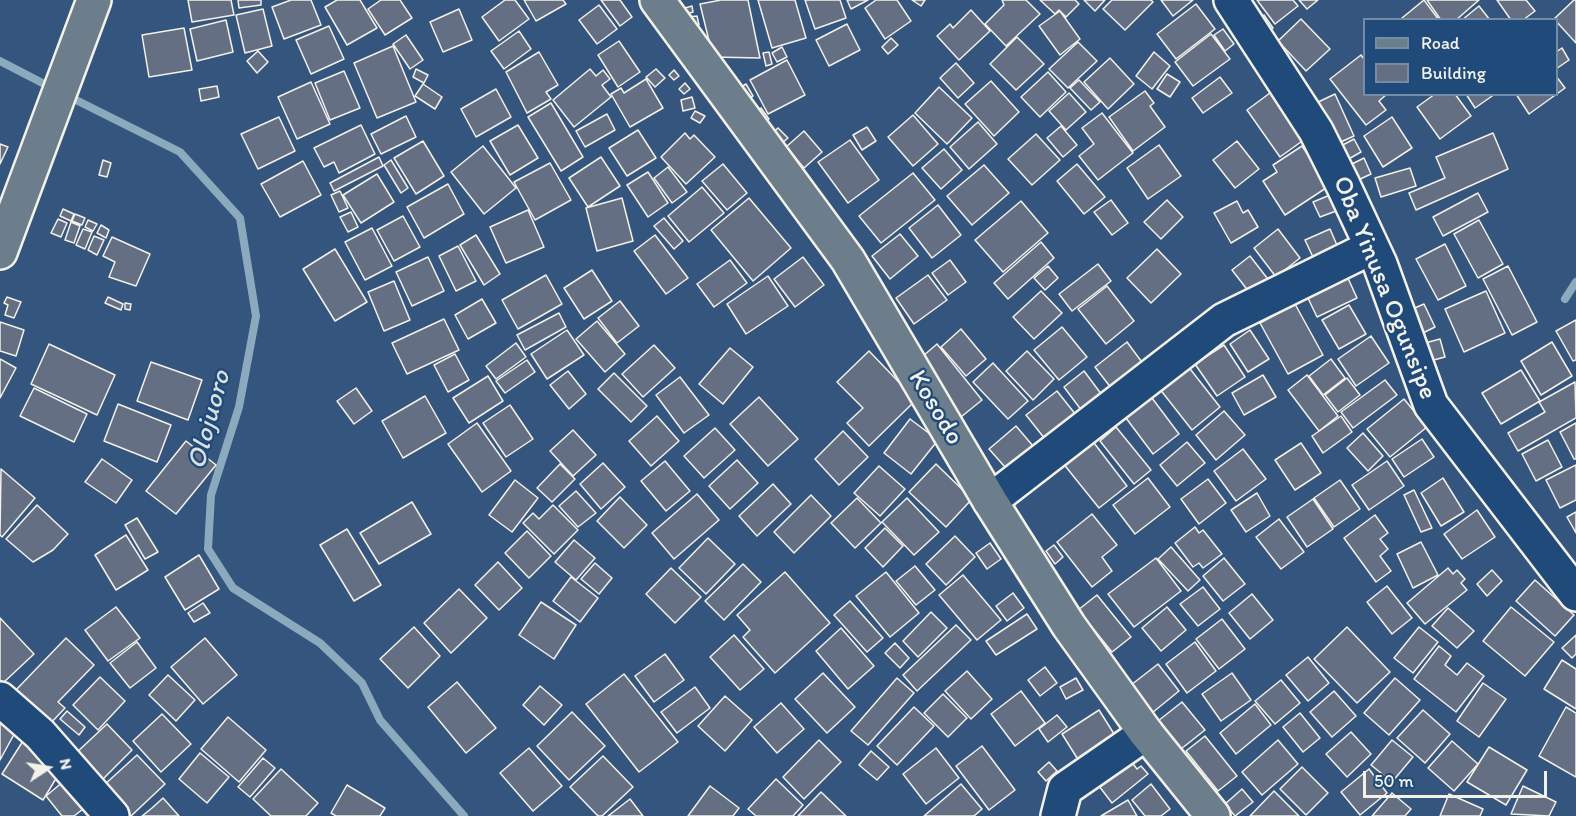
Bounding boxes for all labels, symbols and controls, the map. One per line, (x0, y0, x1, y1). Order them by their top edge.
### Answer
legend (1363, 18, 1558, 96)
text: Road (1421, 32, 1460, 54)
text: Building (1421, 62, 1486, 84)
street label: Oba Yinusa Ogunsipe (1325, 172, 1443, 404)
street label: Kosodo (901, 365, 969, 451)
water label: Olojuoro (181, 367, 239, 473)
north arrow (18, 738, 78, 798)
text: N (56, 757, 77, 771)
scale bar (1366, 759, 1550, 797)
text: 50 m (1374, 770, 1414, 792)

